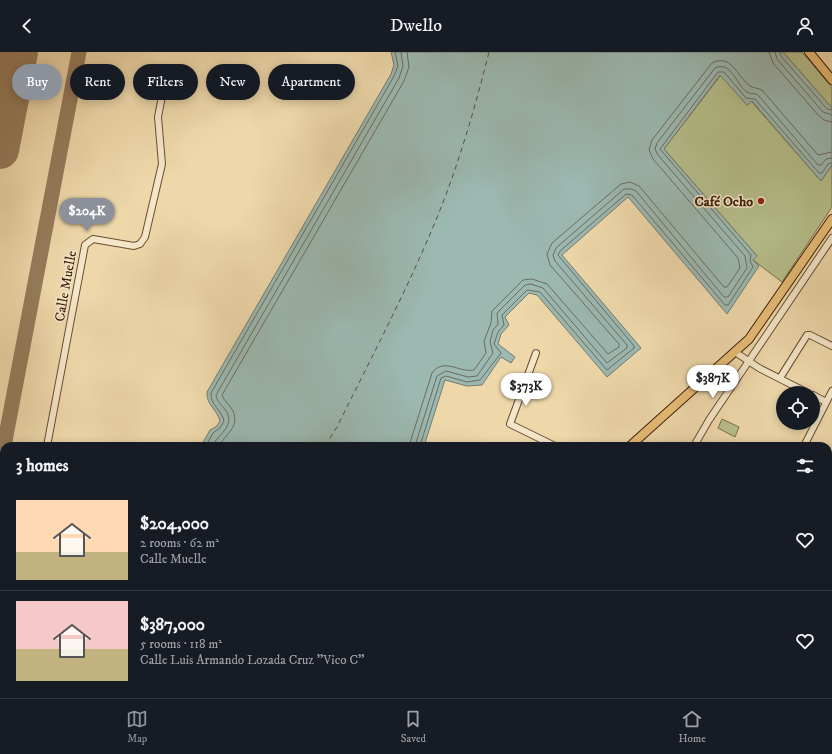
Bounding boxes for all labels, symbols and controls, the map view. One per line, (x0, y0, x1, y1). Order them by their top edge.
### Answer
icon: back (16, 15, 38, 37)
text: Dwello (390, 15, 442, 37)
icon: person (794, 15, 816, 37)
chip: Buy (12, 64, 62, 100)
chip: Rent (70, 64, 125, 100)
chip: Filters (133, 64, 198, 100)
chip: New (206, 64, 260, 100)
chip: Apartment (268, 64, 355, 100)
place label: Café Ocho (694, 193, 753, 211)
marker: Café Ocho (756, 196, 766, 206)
pin: $204K (59, 198, 115, 232)
text: $204K (68, 203, 106, 219)
street label: Calle Muelle (51, 249, 81, 323)
pin: $387K (685, 365, 741, 399)
text: $387K (696, 370, 730, 386)
pin: $373K (498, 373, 554, 407)
text: $373K (510, 378, 542, 394)
map controls (776, 386, 820, 430)
button: locate (776, 386, 820, 430)
text: 3 homes (16, 455, 69, 477)
icon: filters (794, 455, 816, 477)
text: $204,000 (140, 513, 209, 535)
icon: home (48, 516, 96, 564)
icon: heart (794, 529, 816, 551)
text: 2 rooms · 62 m² (140, 535, 219, 551)
text: Calle Muelle (140, 551, 207, 567)
text: $387,000 (140, 614, 205, 636)
icon: home (48, 617, 96, 665)
icon: heart (794, 630, 816, 652)
text: 5 rooms · 118 m² (140, 636, 222, 652)
text: Calle Luis Armando Lozada Cruz "Vico C" (140, 652, 365, 668)
tab: Map (126, 708, 148, 746)
tab: Saved (401, 708, 426, 746)
tab: Home (679, 708, 706, 746)

